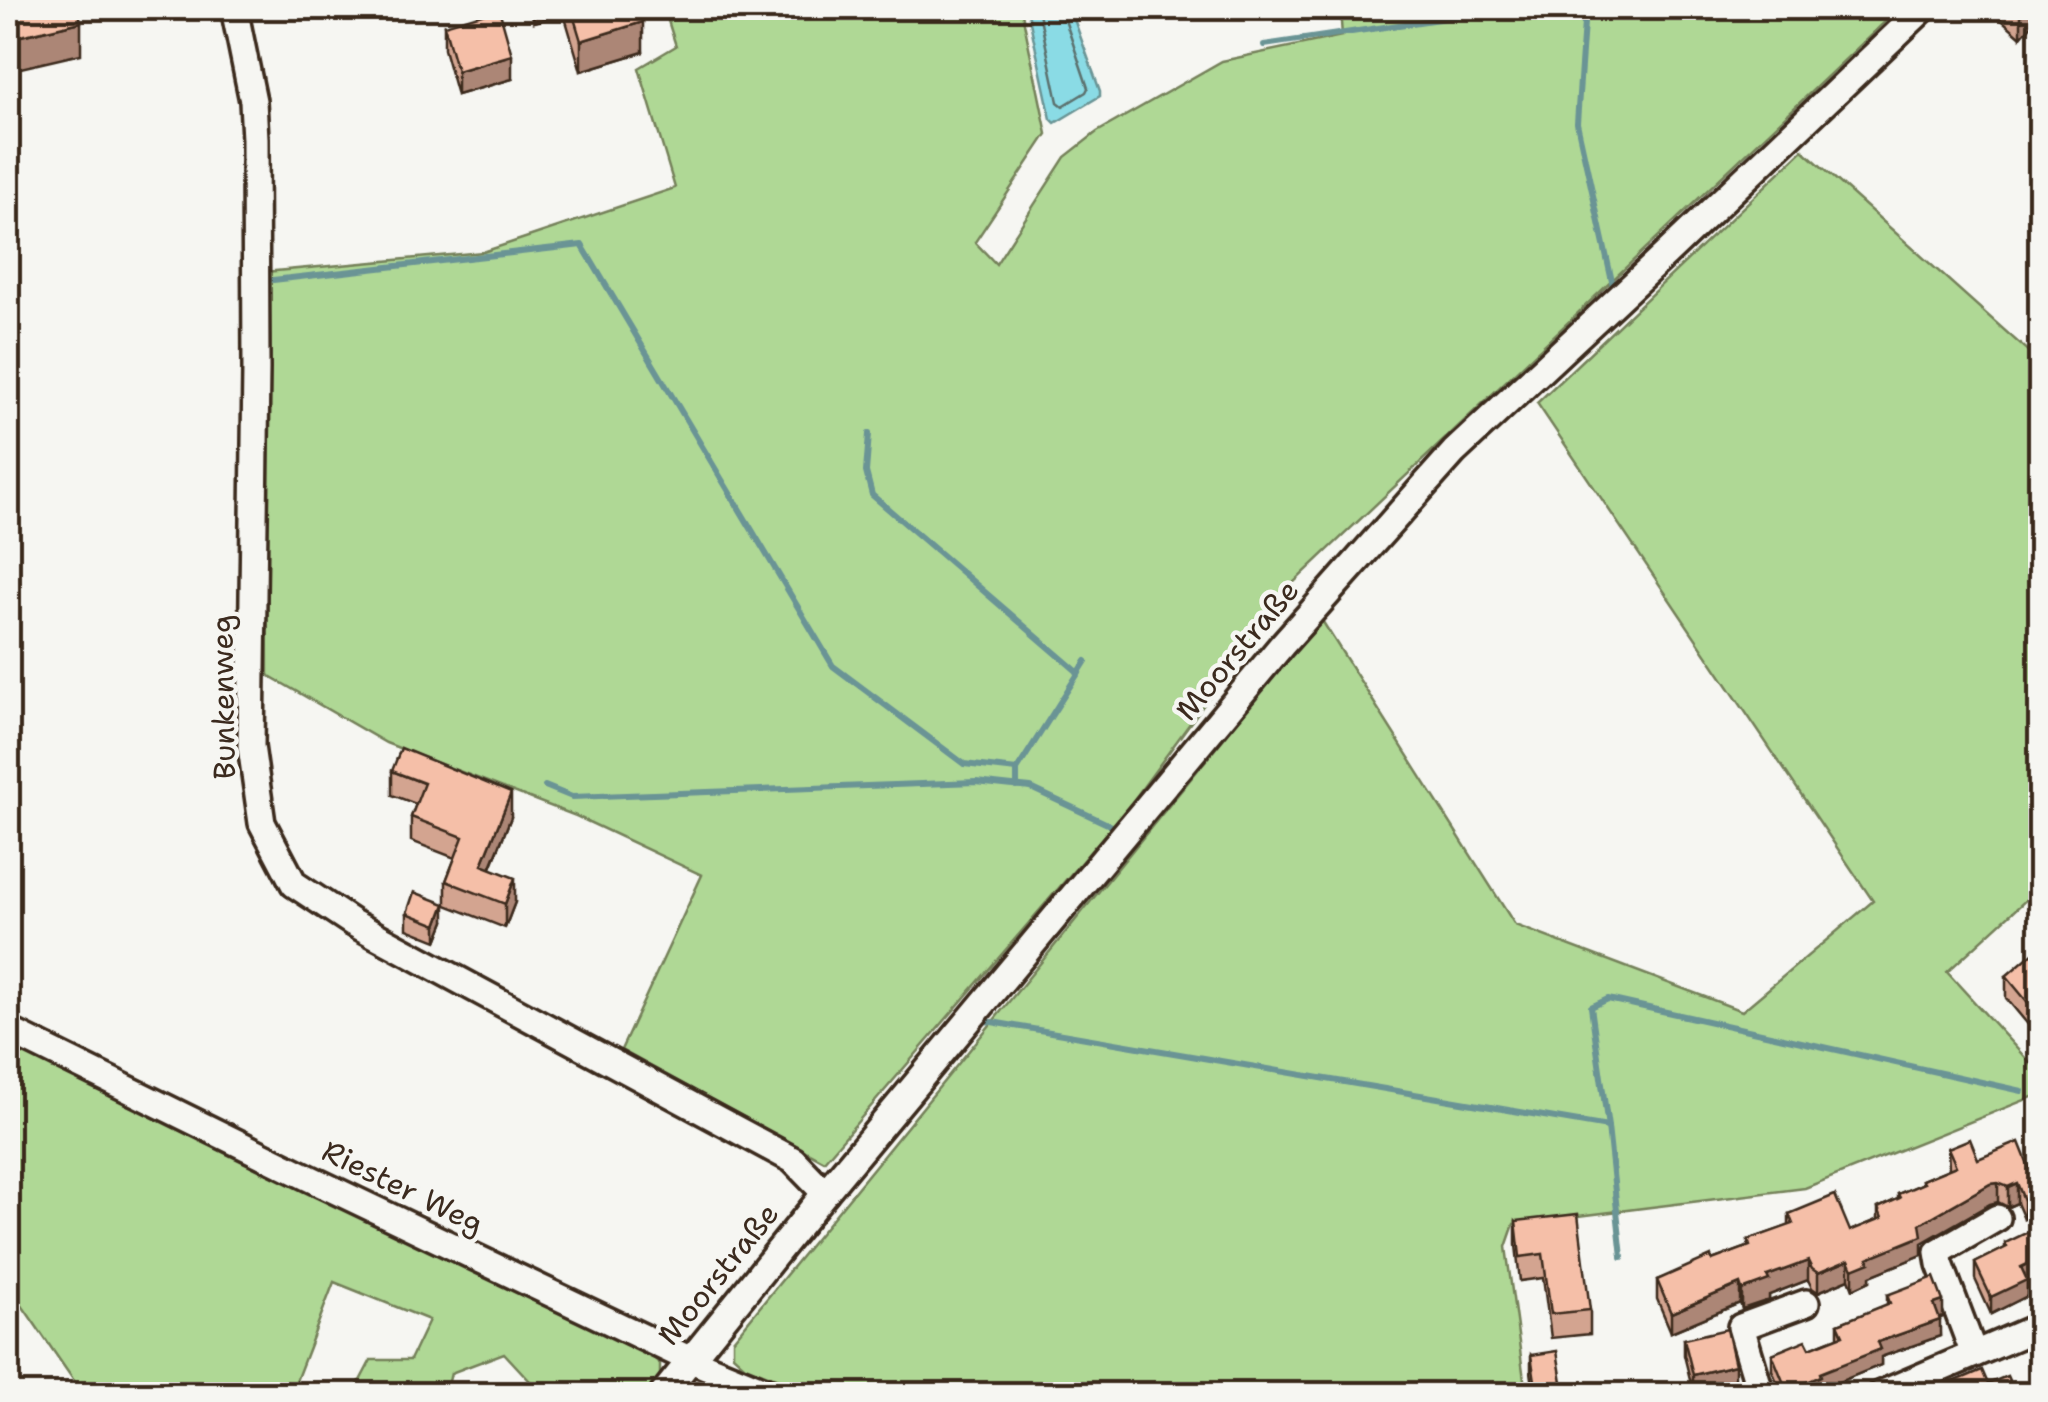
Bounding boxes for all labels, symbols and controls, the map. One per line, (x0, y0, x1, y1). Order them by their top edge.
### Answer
street label: Moorstraße (1166, 571, 1308, 729)
street label: Bunkenweg (201, 614, 245, 780)
street label: Riester Weg (315, 1130, 491, 1244)
street label: Moorstraße (648, 1194, 788, 1354)

